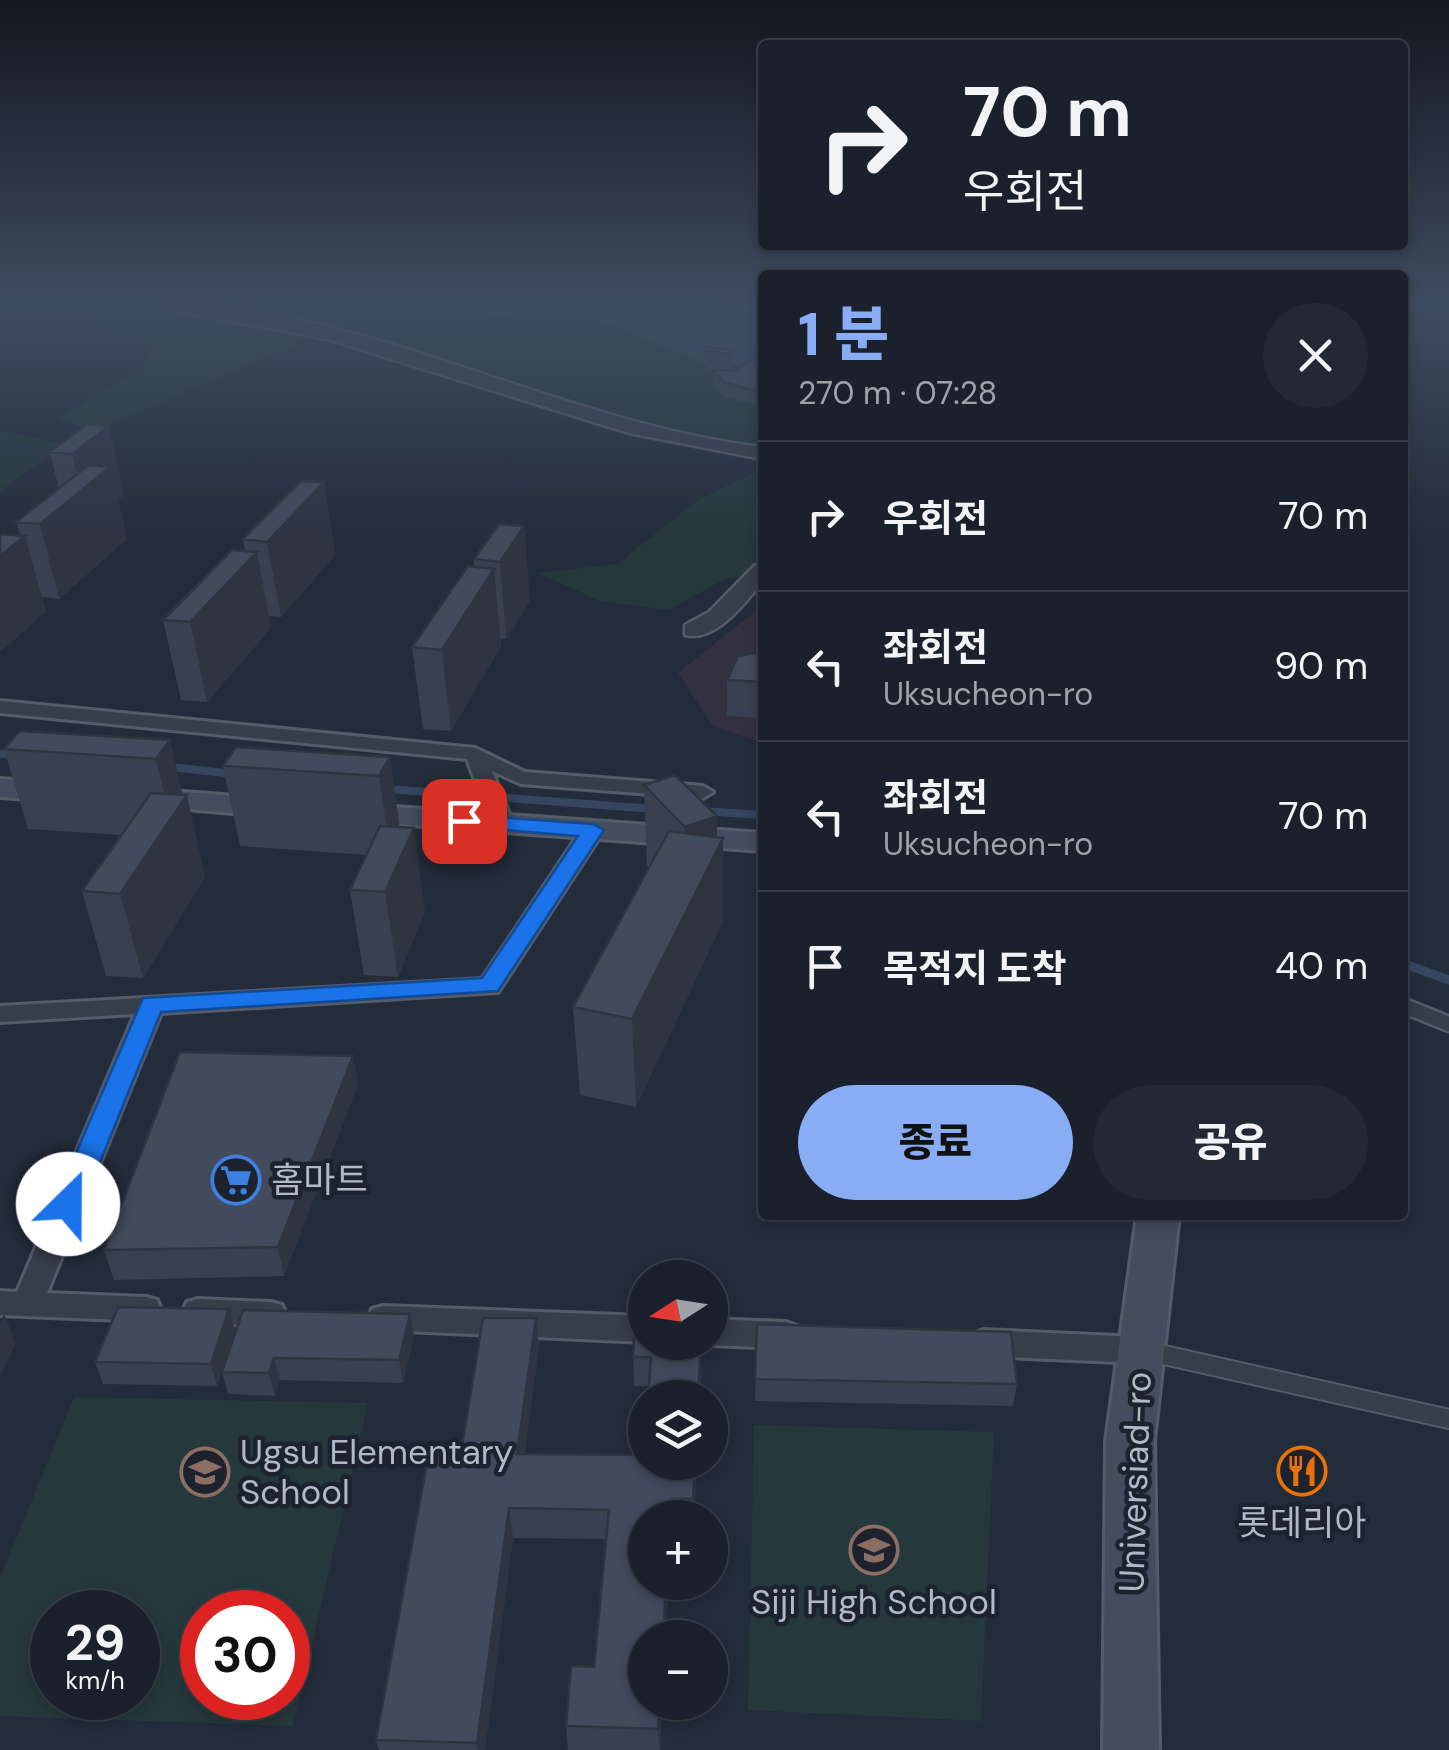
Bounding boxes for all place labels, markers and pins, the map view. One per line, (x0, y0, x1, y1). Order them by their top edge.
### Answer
pin (422, 779, 507, 864)
supermarket icon: 홈마트 (210, 1154, 262, 1206)
place label: 홈마트 (271, 1157, 368, 1203)
place label: Ugsu Elementary School (240, 1429, 513, 1515)
restaurant icon: 롯데리아 (1276, 1445, 1328, 1497)
school or university icon: Ugsu Elementary School (179, 1446, 231, 1498)
place label: 롯데리아 (1238, 1500, 1366, 1546)
school or university icon: Siji High School (848, 1524, 900, 1576)
place label: Siji High School (751, 1579, 997, 1625)

